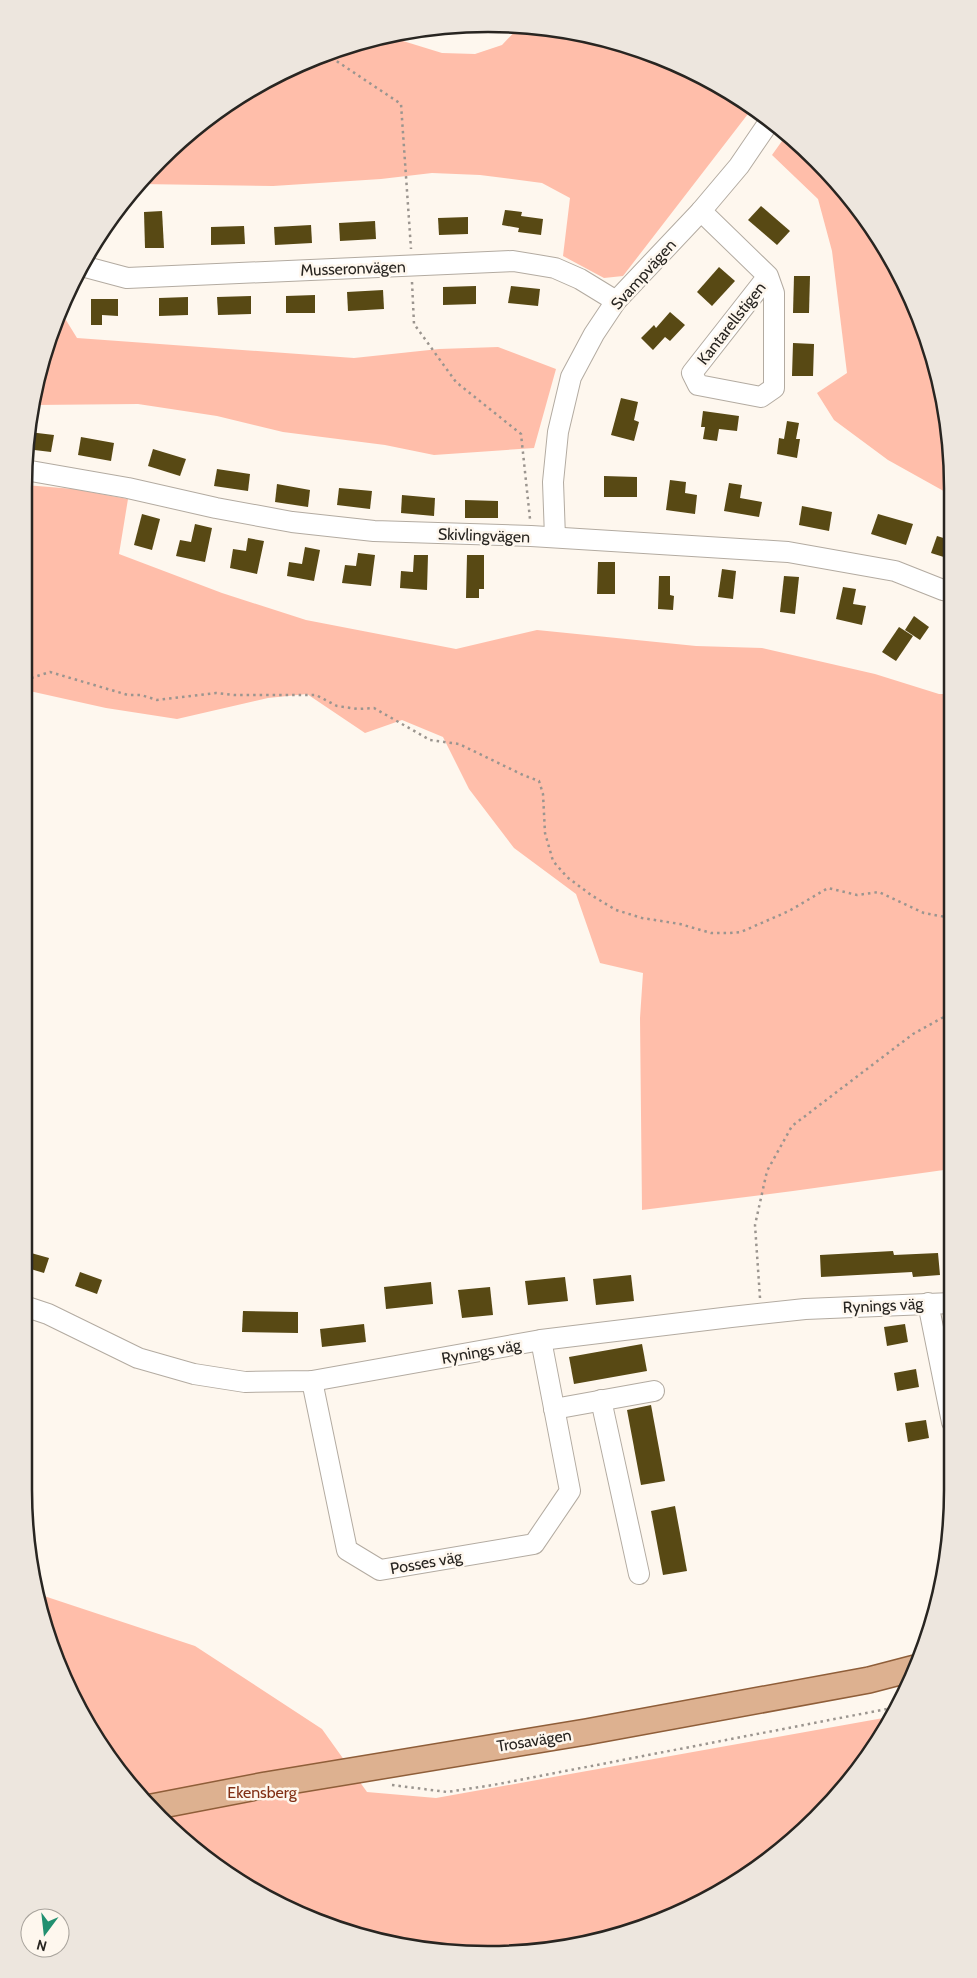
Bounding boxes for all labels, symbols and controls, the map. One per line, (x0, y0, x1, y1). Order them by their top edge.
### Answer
street label: Svampvägen (607, 235, 680, 313)
street label: Musseronvägen (300, 257, 406, 280)
street label: Kantarellstigen (693, 278, 770, 368)
street label: Skivlingvägen (438, 524, 530, 547)
street label: Rynings väg (842, 1294, 925, 1317)
street label: Rynings väg (440, 1335, 523, 1368)
street label: Posses väg (389, 1547, 465, 1578)
street label: Trosavägen (495, 1725, 573, 1756)
park label: Ekensberg (227, 1783, 298, 1802)
north arrow (20, 1908, 70, 1958)
text: N (35, 1936, 49, 1956)

